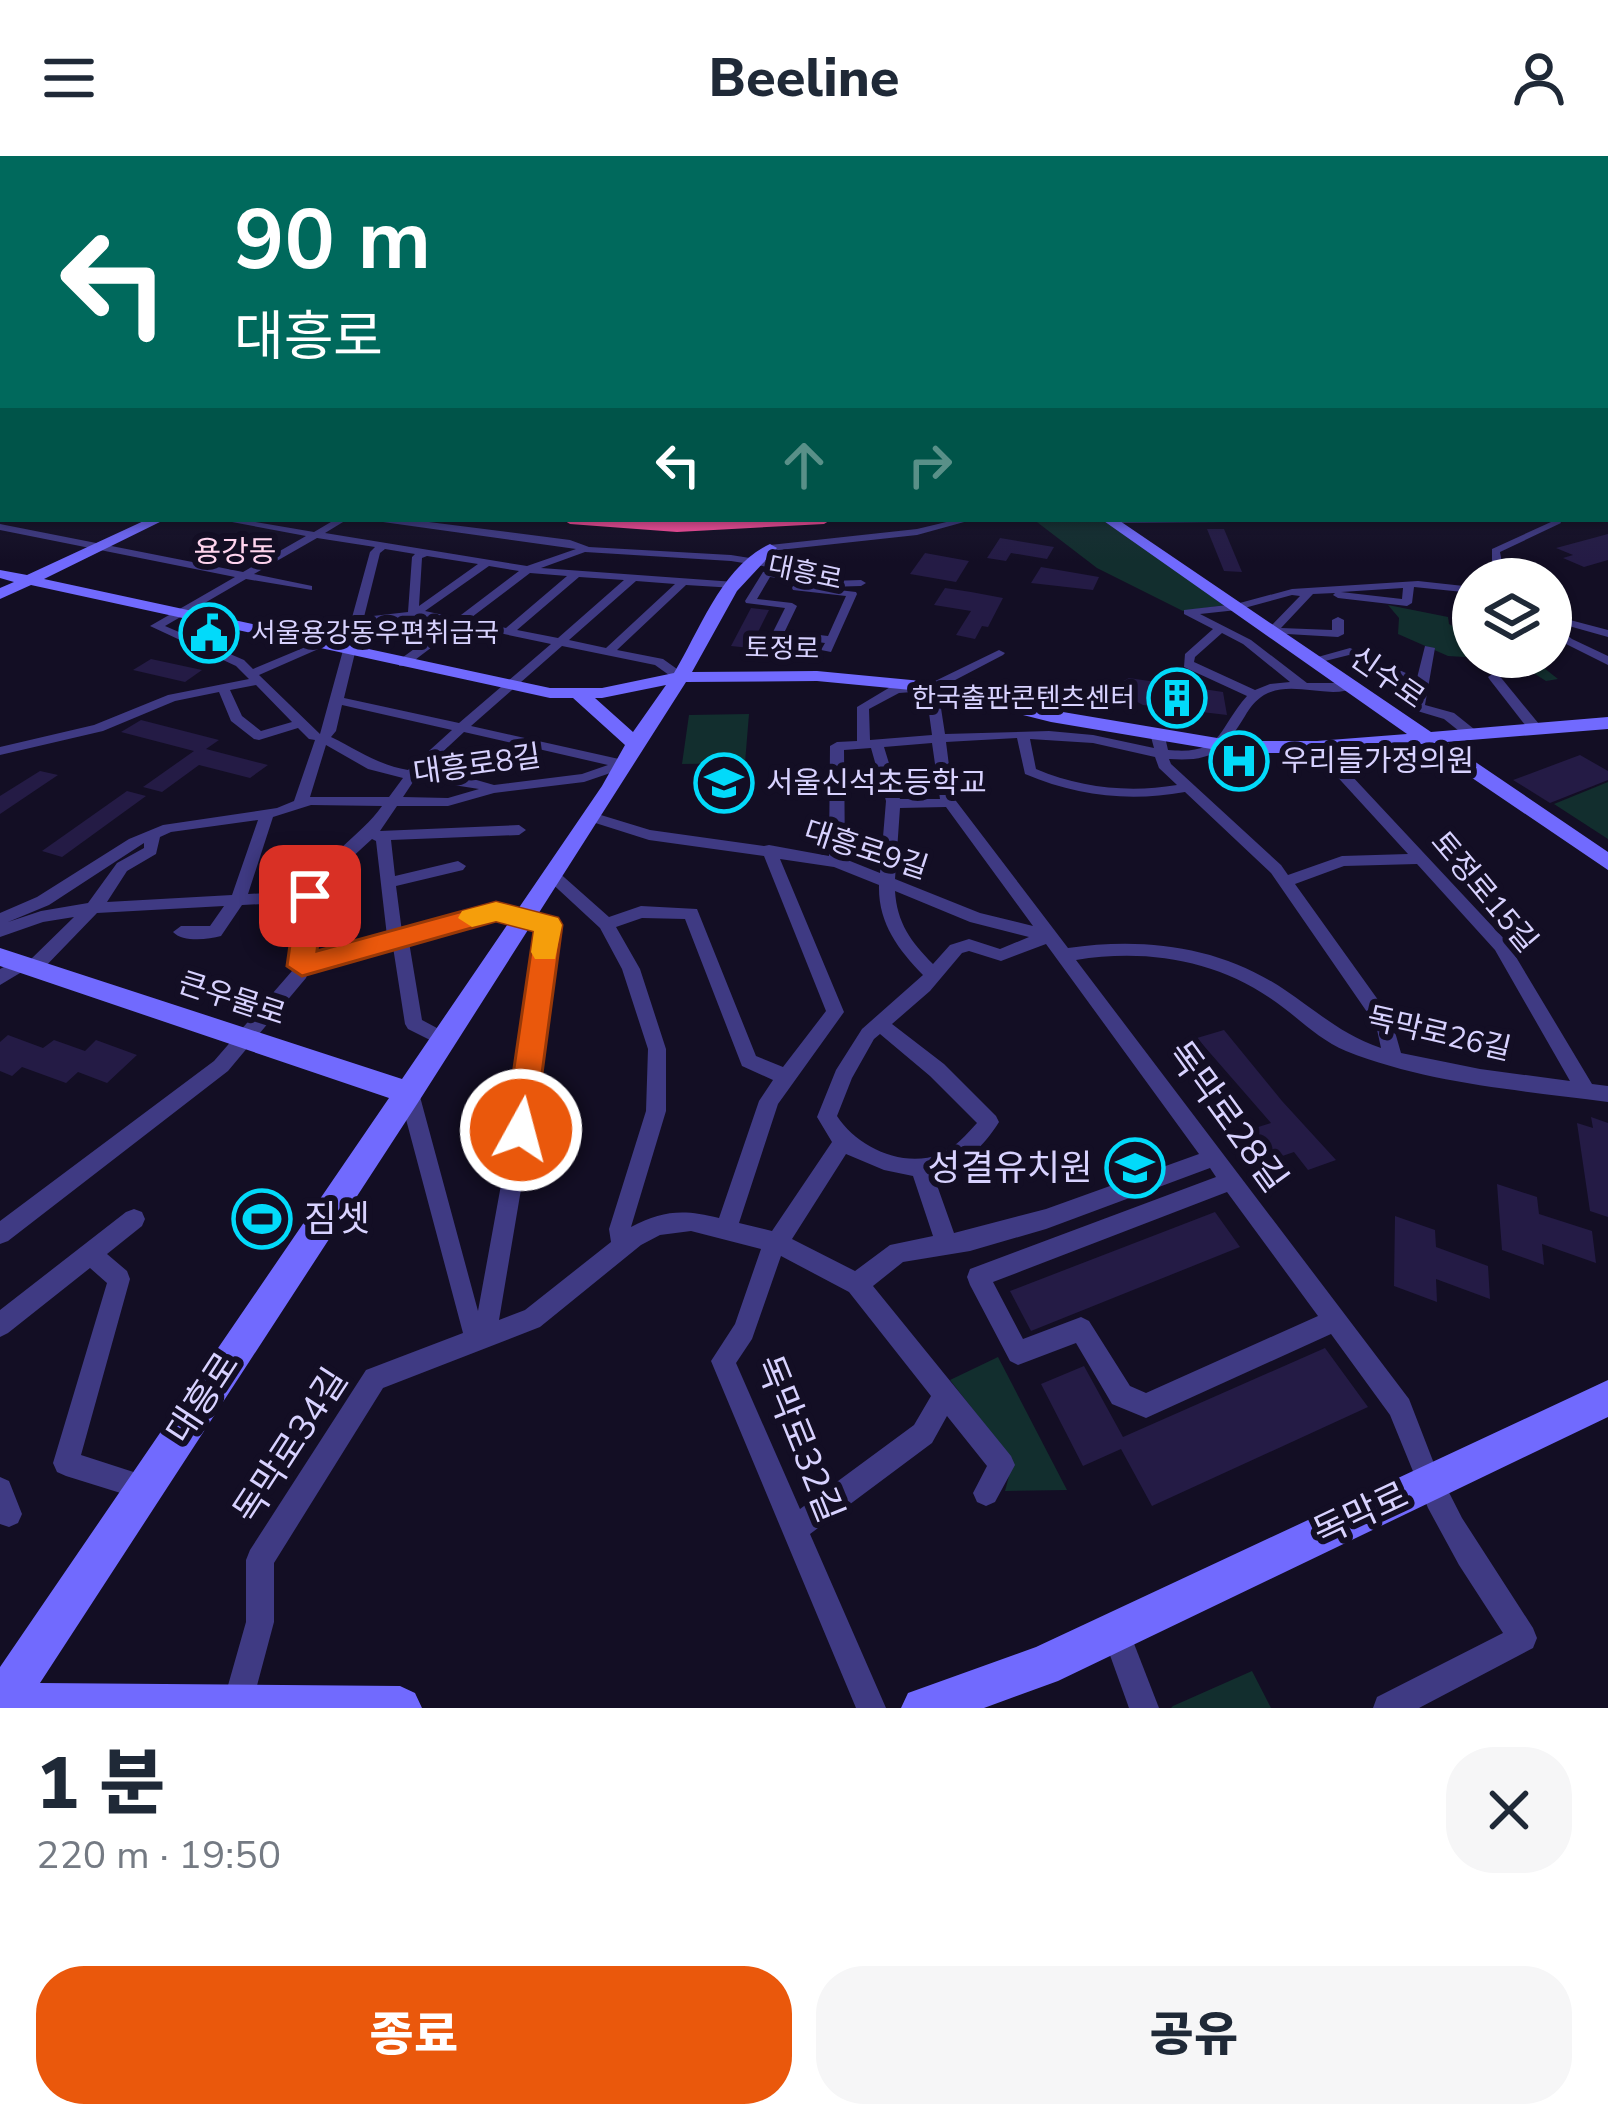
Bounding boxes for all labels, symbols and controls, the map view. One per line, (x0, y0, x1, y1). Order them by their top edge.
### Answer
text: Beeline (708, 41, 900, 115)
icon: menu (36, 45, 102, 111)
icon: person (1506, 45, 1572, 111)
text: 90 m (234, 183, 431, 298)
icon: left (36, 204, 192, 360)
text: 대흥로 (234, 300, 383, 374)
icon: left (645, 432, 711, 498)
icon: ahead (771, 432, 837, 498)
icon: right (897, 432, 963, 498)
district label: 용강동 (194, 532, 276, 573)
street label: 대흥로 (765, 547, 845, 599)
map controls (1452, 558, 1572, 678)
button: layers (1452, 558, 1572, 678)
public building icon: 서울용강동우편취급국 (178, 602, 240, 664)
place label: 서울용강동우편취급국 (251, 615, 499, 652)
street label: 토정로 (744, 630, 820, 668)
street label: 신수로 (1341, 637, 1433, 719)
building icon: 한국출판콘텐츠센터 (1146, 667, 1208, 729)
place label: 한국출판콘텐츠센터 (911, 680, 1135, 717)
hospital icon: 우리들가정의원 (1208, 730, 1270, 792)
street label: 대흥로8길 (411, 736, 543, 794)
place label: 우리들가정의원 (1281, 741, 1474, 782)
school or university icon: 서울신석초등학교 (693, 752, 755, 814)
place label: 서울신석초등학교 (766, 763, 987, 804)
street label: 대흥로9길 (799, 811, 933, 889)
street label: 토정로15길 (1421, 823, 1547, 961)
pin (259, 845, 361, 947)
icon: arrive (277, 863, 343, 929)
street label: 큰우물로 (173, 962, 291, 1036)
street label: 독막로26길 (1363, 998, 1515, 1070)
street label: 독막로28길 (1156, 1032, 1298, 1202)
position arrow (458, 1067, 584, 1193)
school or university icon: 성결유치원 (1104, 1137, 1166, 1199)
place label: 성결유치원 (927, 1144, 1093, 1193)
sports icon: 짐셋 (231, 1188, 293, 1250)
place label: 짐셋 (304, 1195, 370, 1244)
street label: 대흥로 (155, 1343, 251, 1453)
street label: 독막로32길 (743, 1348, 855, 1530)
street label: 독막로34길 (223, 1359, 359, 1533)
street label: 독막로 (1306, 1471, 1416, 1557)
text: 1 분 (36, 1735, 165, 1833)
button: close (1446, 1747, 1572, 1873)
text: 220 m · 19:50 (36, 1829, 281, 1882)
button: 종료 (36, 1966, 792, 2104)
button: 공유 (816, 1966, 1572, 2104)

